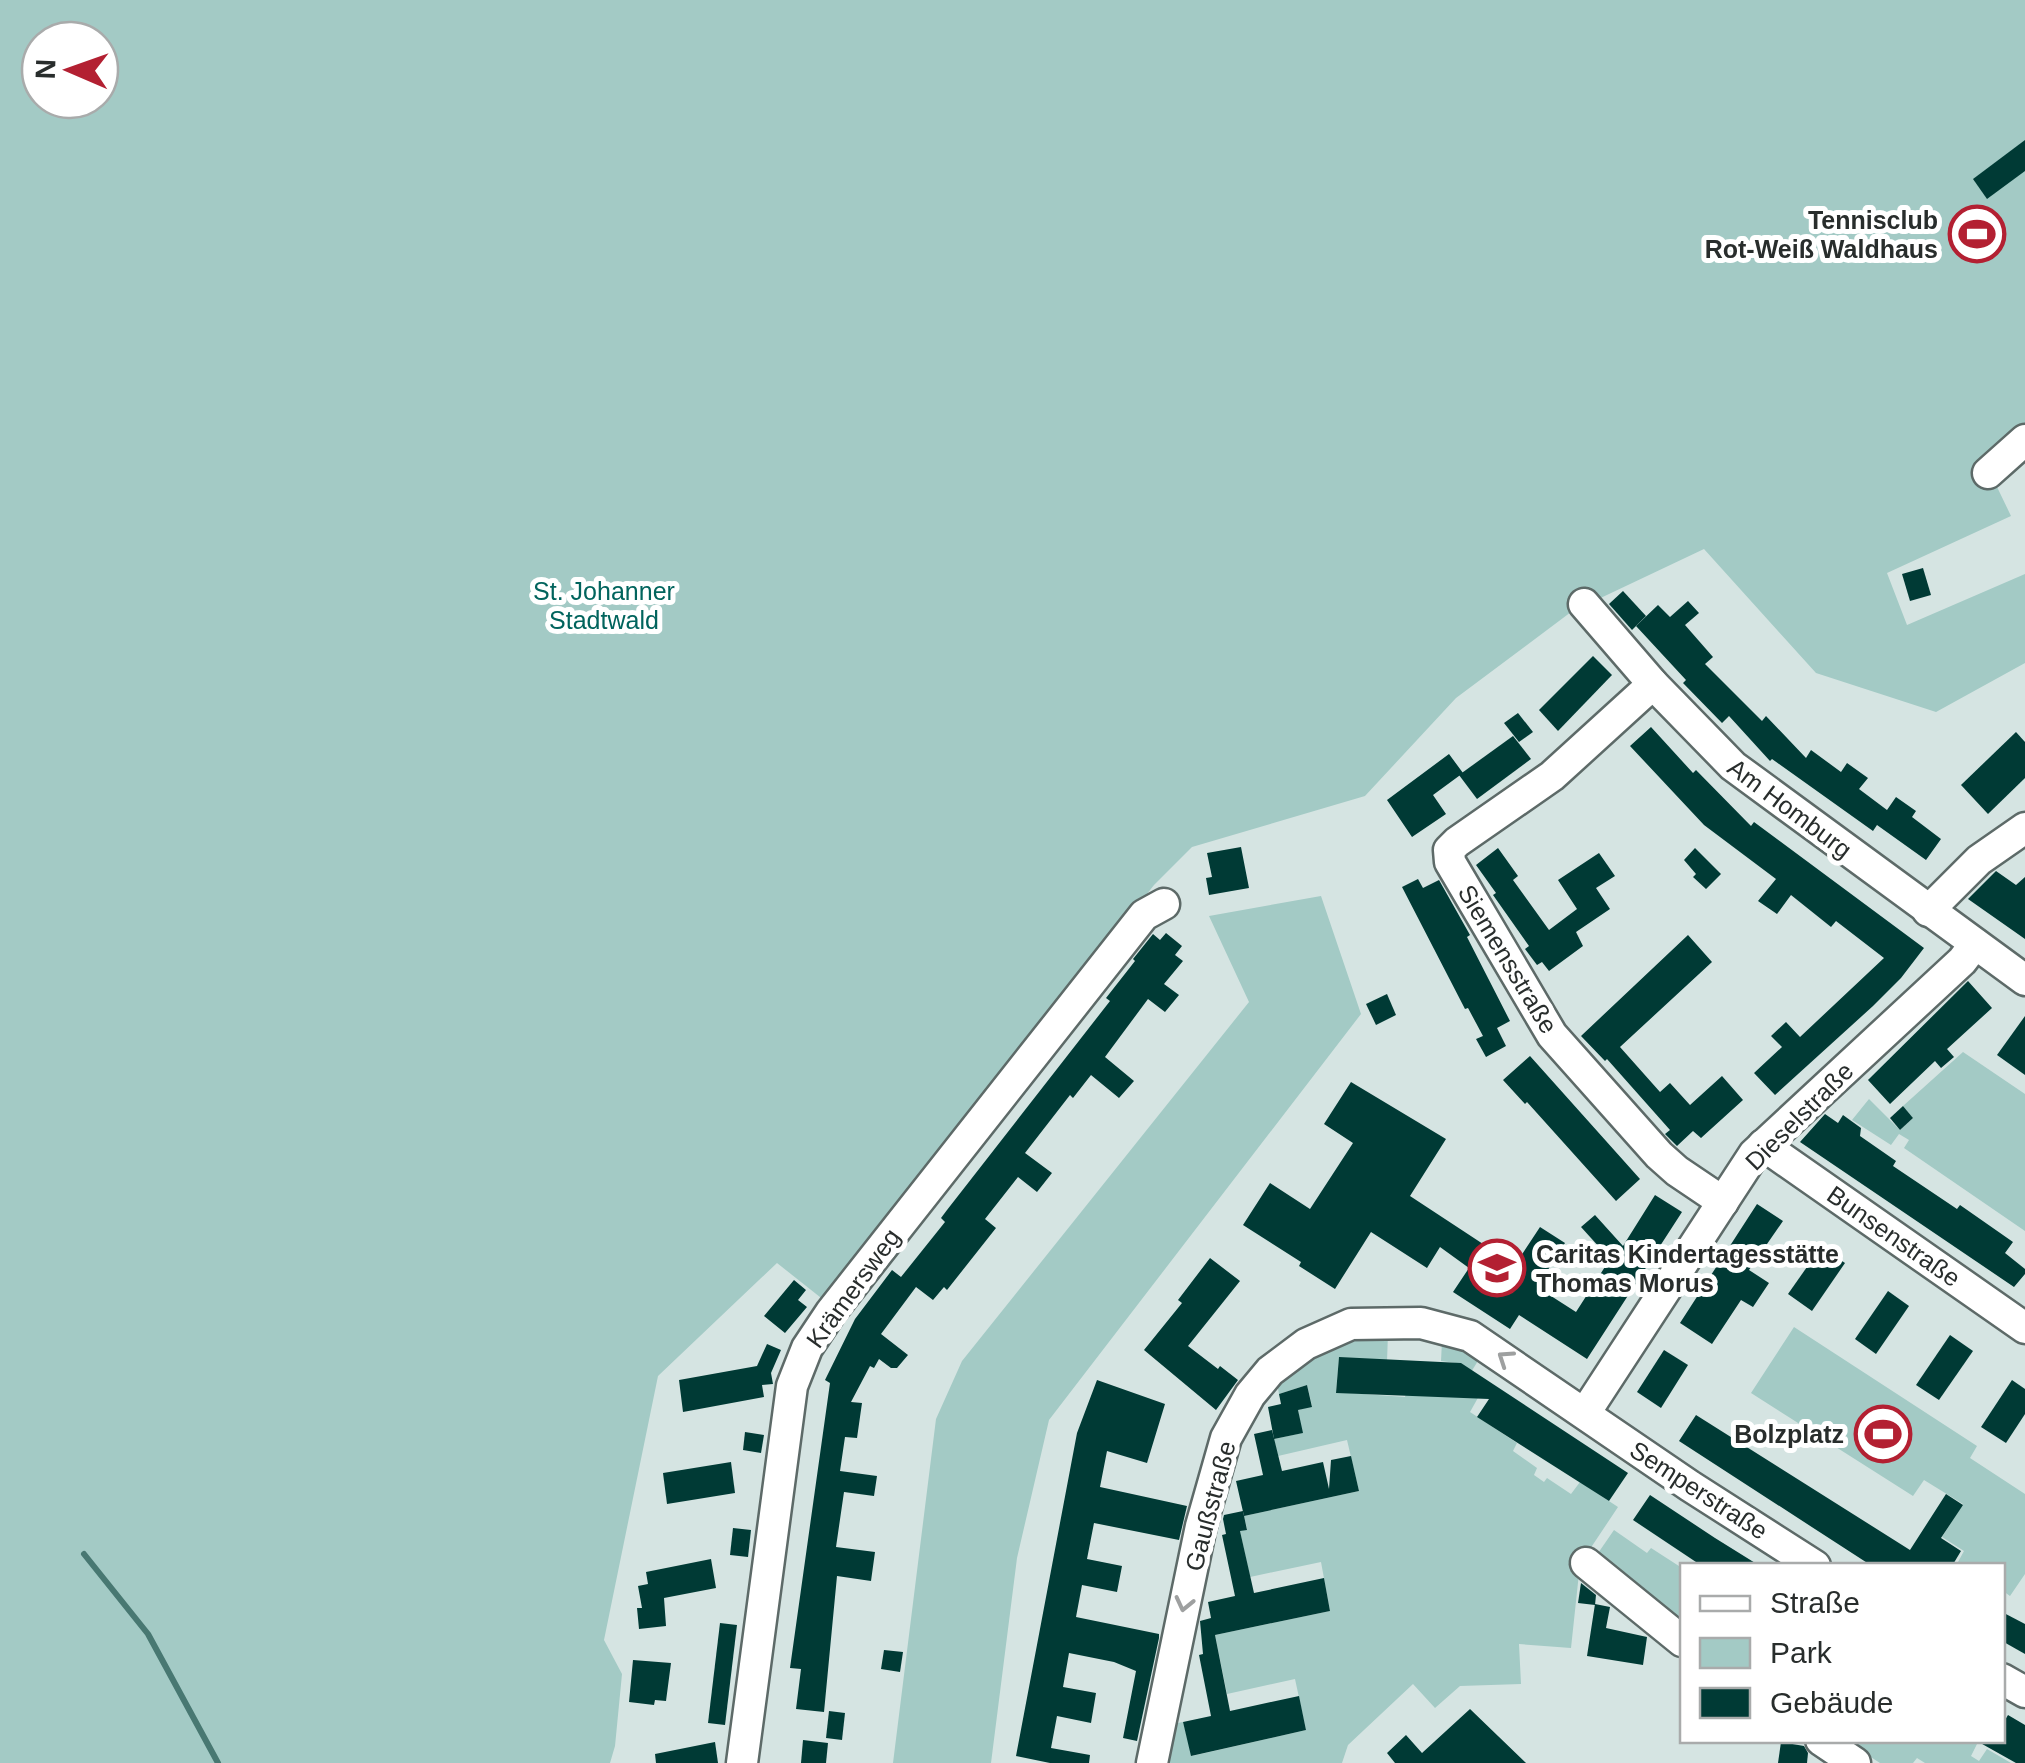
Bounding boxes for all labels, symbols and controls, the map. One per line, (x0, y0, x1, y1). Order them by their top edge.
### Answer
north arrow (20, 20, 120, 120)
text: N (30, 58, 61, 80)
sports icon: Tennisclub Rot-Weiß Waldhaus (1947, 204, 2007, 264)
place label: Tennisclub Rot-Weiß Waldhaus (1705, 206, 1938, 263)
park label: St. Johanner Stadtwald (533, 577, 675, 634)
street label: Am Homburg (1723, 753, 1857, 863)
street label: Siemensstraße (1453, 880, 1563, 1038)
street label: Dieselstraße (1739, 1056, 1859, 1176)
street label: Bunsenstraße (1822, 1180, 1966, 1292)
street label: Krämersweg (800, 1223, 906, 1353)
school or university icon: Caritas Kindertagesstätte Thomas Morus (1467, 1238, 1527, 1298)
place label: Caritas Kindertagesstätte Thomas Morus (1536, 1240, 1839, 1297)
one-way arrow (1497, 1351, 1515, 1370)
sports icon: Bolzplatz (1853, 1404, 1913, 1464)
place label: Bolzplatz (1734, 1420, 1844, 1448)
street label: Semperstraße (1625, 1435, 1773, 1545)
street label: Gaußstraße (1179, 1438, 1241, 1574)
legend (1680, 1563, 2005, 1743)
text: Straße (1770, 1586, 1860, 1619)
one-way arrow (1175, 1595, 1196, 1612)
text: Park (1770, 1636, 1833, 1669)
text: Gebäude (1770, 1686, 1893, 1719)

